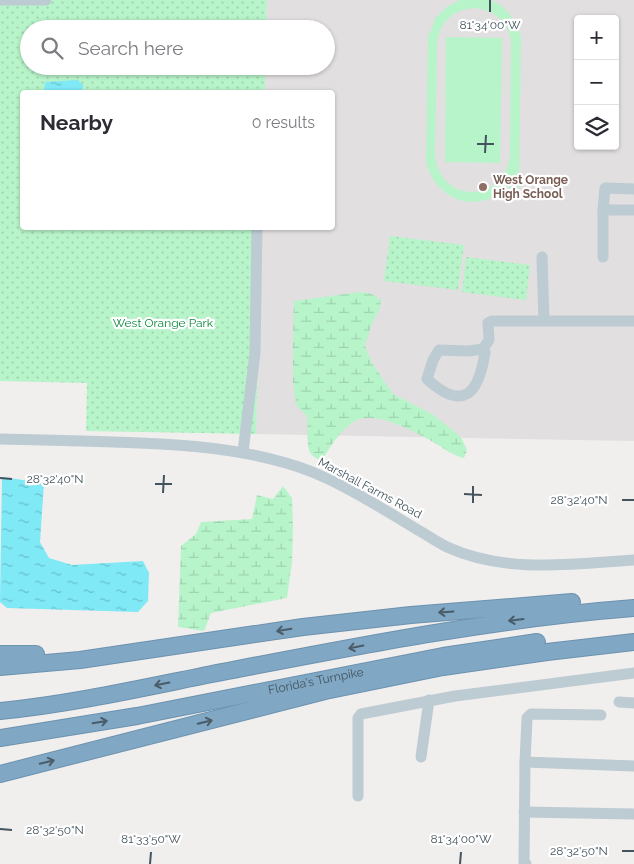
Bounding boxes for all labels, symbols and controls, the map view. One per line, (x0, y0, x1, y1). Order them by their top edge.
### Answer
map controls (574, 15, 619, 150)
button: + (574, 15, 619, 60)
text: 81°34'00"W (460, 18, 521, 32)
search box (20, 20, 335, 75)
icon: search (38, 34, 66, 62)
text: Search here (78, 37, 184, 59)
button: − (574, 60, 619, 105)
button: layers (574, 105, 619, 150)
text: Nearby (40, 110, 113, 135)
text: 0 results (252, 113, 315, 132)
place label: West Orange High School (493, 173, 568, 201)
marker: West Orange High School (477, 181, 489, 193)
park label: West Orange Park (113, 316, 214, 330)
street label: Marshall Farms Road (316, 455, 424, 521)
text: 28°32'40"N (26, 472, 84, 486)
text: 28°32'40"N (550, 493, 608, 507)
one-way arrow (438, 608, 454, 617)
one-way arrow (508, 615, 524, 625)
one-way arrow (277, 626, 293, 636)
one-way arrow (348, 643, 364, 652)
street label: Florida's Turnpike (267, 665, 365, 697)
one-way arrow (154, 680, 170, 690)
one-way arrow (196, 716, 212, 726)
one-way arrow (92, 717, 108, 727)
one-way arrow (39, 757, 55, 766)
text: 28°32'50"N (26, 823, 84, 837)
text: 81°33'50"W (121, 832, 181, 846)
text: 81°34'00"W (431, 832, 492, 846)
text: 28°32'50"N (550, 844, 608, 858)

